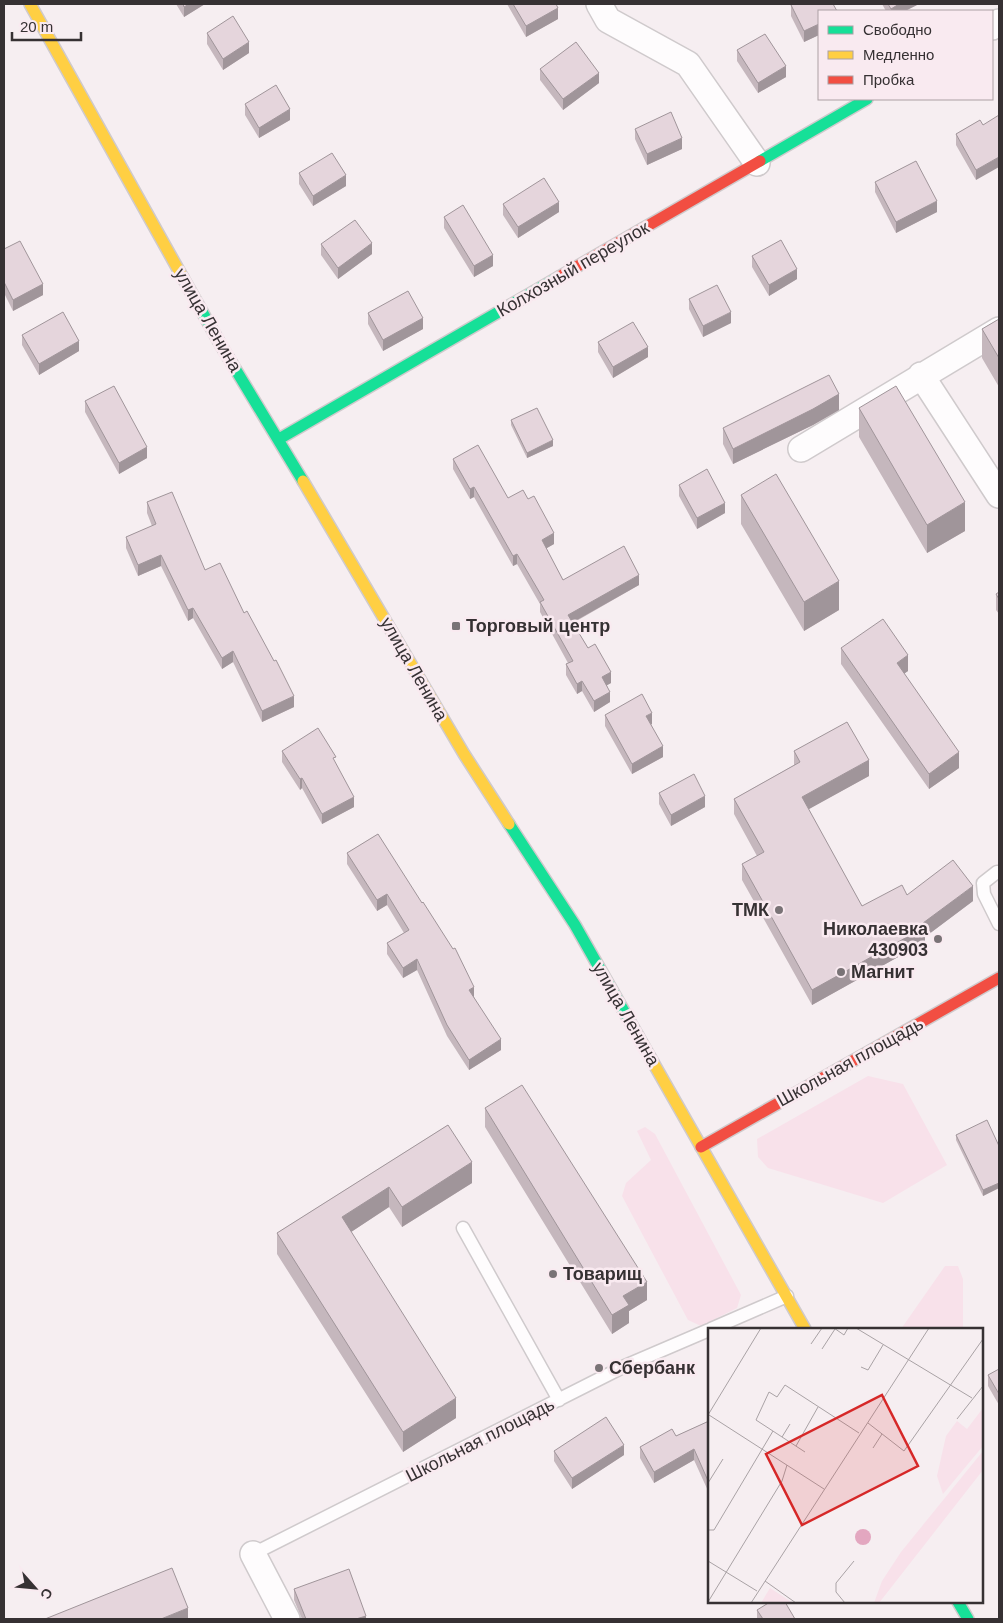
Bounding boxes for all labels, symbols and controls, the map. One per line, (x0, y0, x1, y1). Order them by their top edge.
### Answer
scale bar (12, 10, 81, 42)
legend (818, 10, 993, 100)
text: 20 m (20, 18, 53, 35)
text: Свободно (863, 21, 932, 38)
text: Медленно (863, 46, 934, 63)
text: Пробка (863, 71, 915, 88)
street label: Колхозный переулок (493, 217, 653, 321)
street label: улица Ленина (170, 265, 246, 376)
street label: улица Ленина (376, 614, 452, 725)
place label: Торговый центр (466, 616, 610, 636)
marker: Торговый центр (450, 620, 462, 632)
place label: ТМК (732, 900, 770, 920)
marker: ТМК (773, 904, 785, 916)
place label: Николаевка 430903 (823, 919, 929, 960)
marker: Николаевка 430903 (932, 933, 944, 945)
street label: улица Ленина (588, 959, 664, 1070)
place label: Магнит (851, 962, 915, 982)
marker: Магнит (835, 966, 847, 978)
street label: Школьная площадь (773, 1014, 927, 1110)
place label: Товарищ (563, 1264, 643, 1284)
marker: Товарищ (547, 1268, 559, 1280)
inset map (708, 1328, 983, 1603)
place label: Сбербанк (609, 1358, 696, 1378)
marker: Сбербанк (593, 1362, 605, 1374)
street label: Школьная площадь (402, 1394, 558, 1486)
north arrow (10, 1563, 60, 1613)
text: С (37, 1586, 56, 1602)

